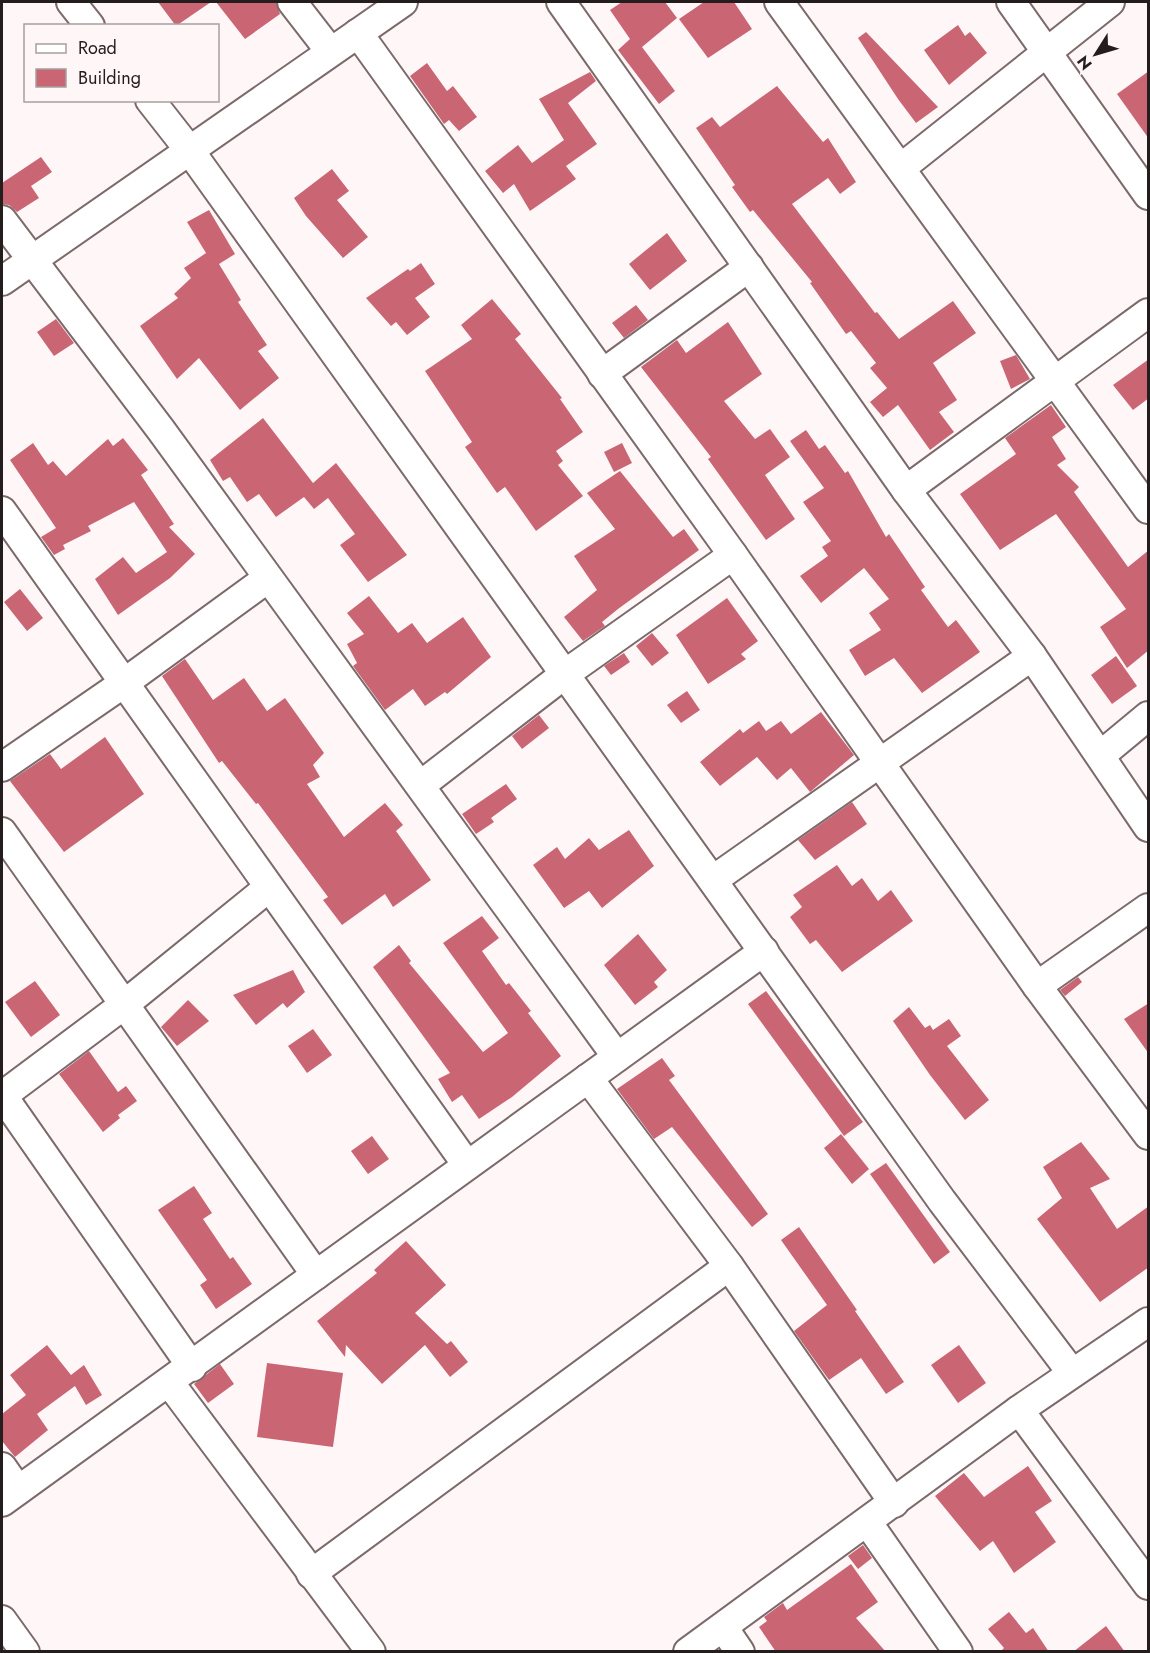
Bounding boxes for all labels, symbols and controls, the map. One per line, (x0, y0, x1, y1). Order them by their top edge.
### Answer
legend (24, 24, 219, 102)
north arrow (1066, 24, 1126, 84)
text: Road (78, 35, 117, 61)
text: N (1071, 51, 1097, 75)
text: Building (78, 65, 141, 91)

